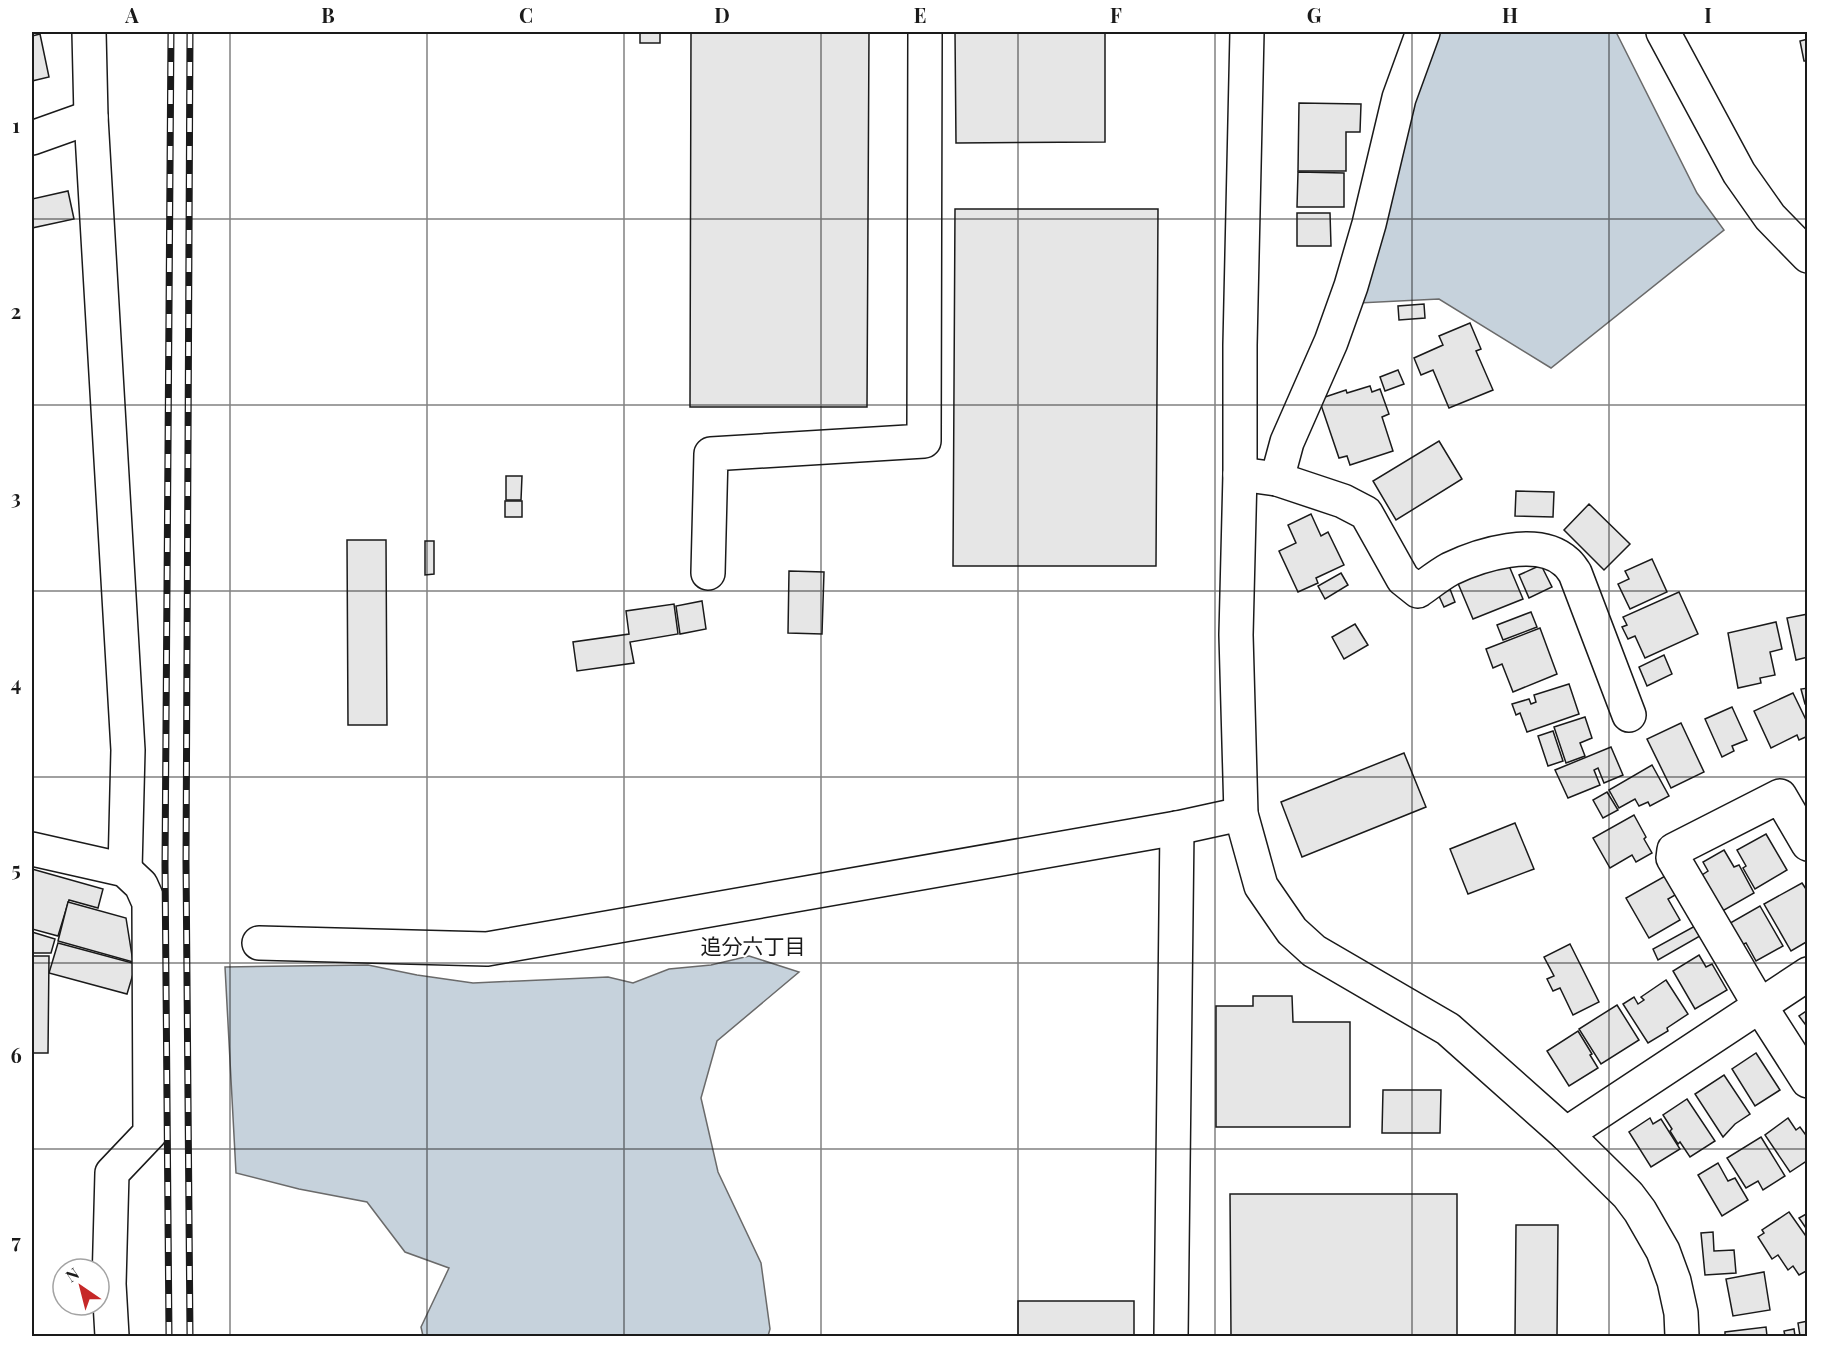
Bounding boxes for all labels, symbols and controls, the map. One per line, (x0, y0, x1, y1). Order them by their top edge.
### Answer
text: A (124, 1, 139, 28)
text: B (321, 1, 335, 28)
text: C (519, 1, 533, 28)
text: D (714, 1, 730, 28)
text: E (914, 1, 926, 28)
text: F (1110, 1, 1122, 28)
text: G (1307, 1, 1322, 28)
text: H (1502, 1, 1518, 28)
text: I (1704, 1, 1712, 28)
text: 1 (12, 111, 20, 138)
text: 2 (11, 297, 21, 324)
text: 3 (11, 483, 21, 510)
text: 4 (11, 669, 21, 696)
text: 5 (11, 855, 21, 882)
district label: 追分六丁目 (701, 931, 806, 959)
text: 6 (10, 1041, 22, 1068)
text: 7 (11, 1227, 21, 1254)
north arrow (51, 1257, 111, 1317)
text: N (61, 1262, 83, 1286)

